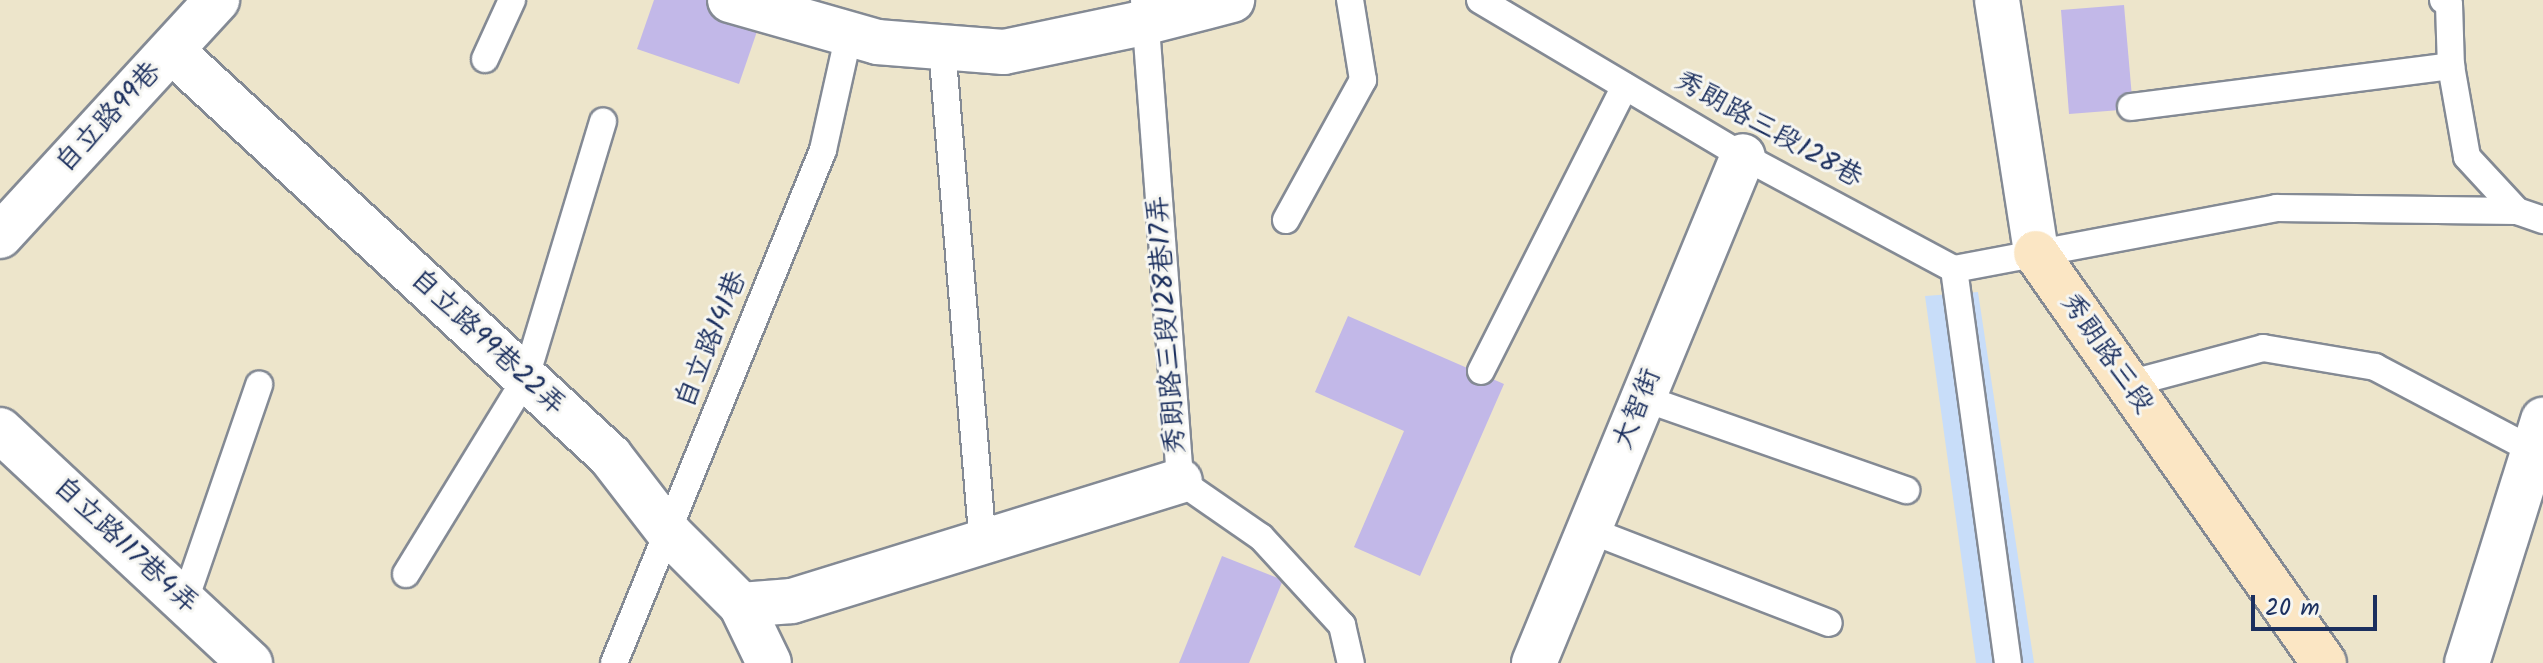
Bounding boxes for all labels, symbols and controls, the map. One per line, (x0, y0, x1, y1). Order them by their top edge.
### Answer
street label: 自立路99巷 (49, 56, 169, 180)
street label: 秀朗路三段128巷 (1668, 64, 1868, 196)
street label: 秀朗路三段128巷17弄 (1142, 194, 1194, 456)
street label: 自立路99巷22弄 (402, 263, 572, 423)
street label: 自立路141巷 (669, 266, 755, 414)
street label: 秀朗路三段 (2052, 287, 2160, 421)
street label: 大智街 (1607, 364, 1669, 454)
street label: 自立路117巷4弄 (46, 470, 204, 622)
scale bar (2255, 579, 2381, 629)
text: 20 m (2265, 589, 2320, 628)

